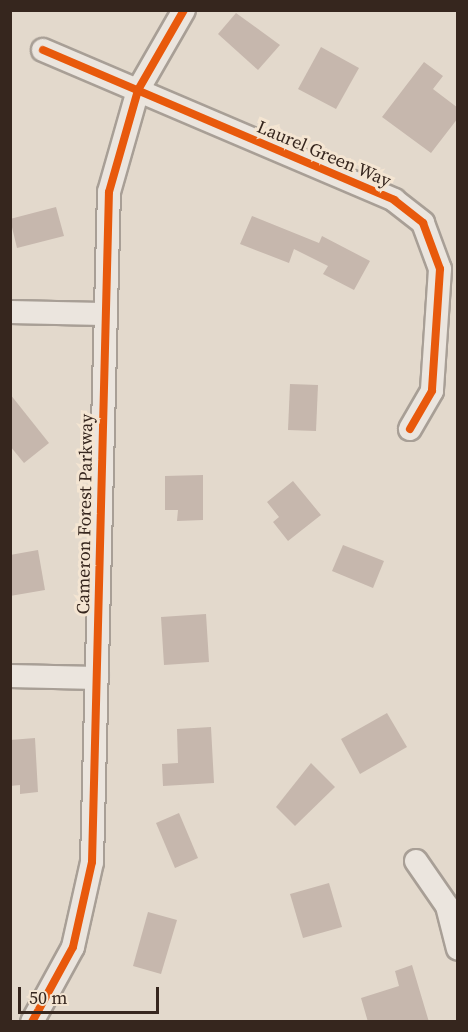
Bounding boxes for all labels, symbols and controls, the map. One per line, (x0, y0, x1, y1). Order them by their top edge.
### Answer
street label: Laurel Green Way (254, 116, 394, 192)
street label: Cameron Forest Parkway (72, 413, 98, 615)
scale bar (21, 975, 162, 1013)
text: 50 m (29, 985, 67, 1010)

